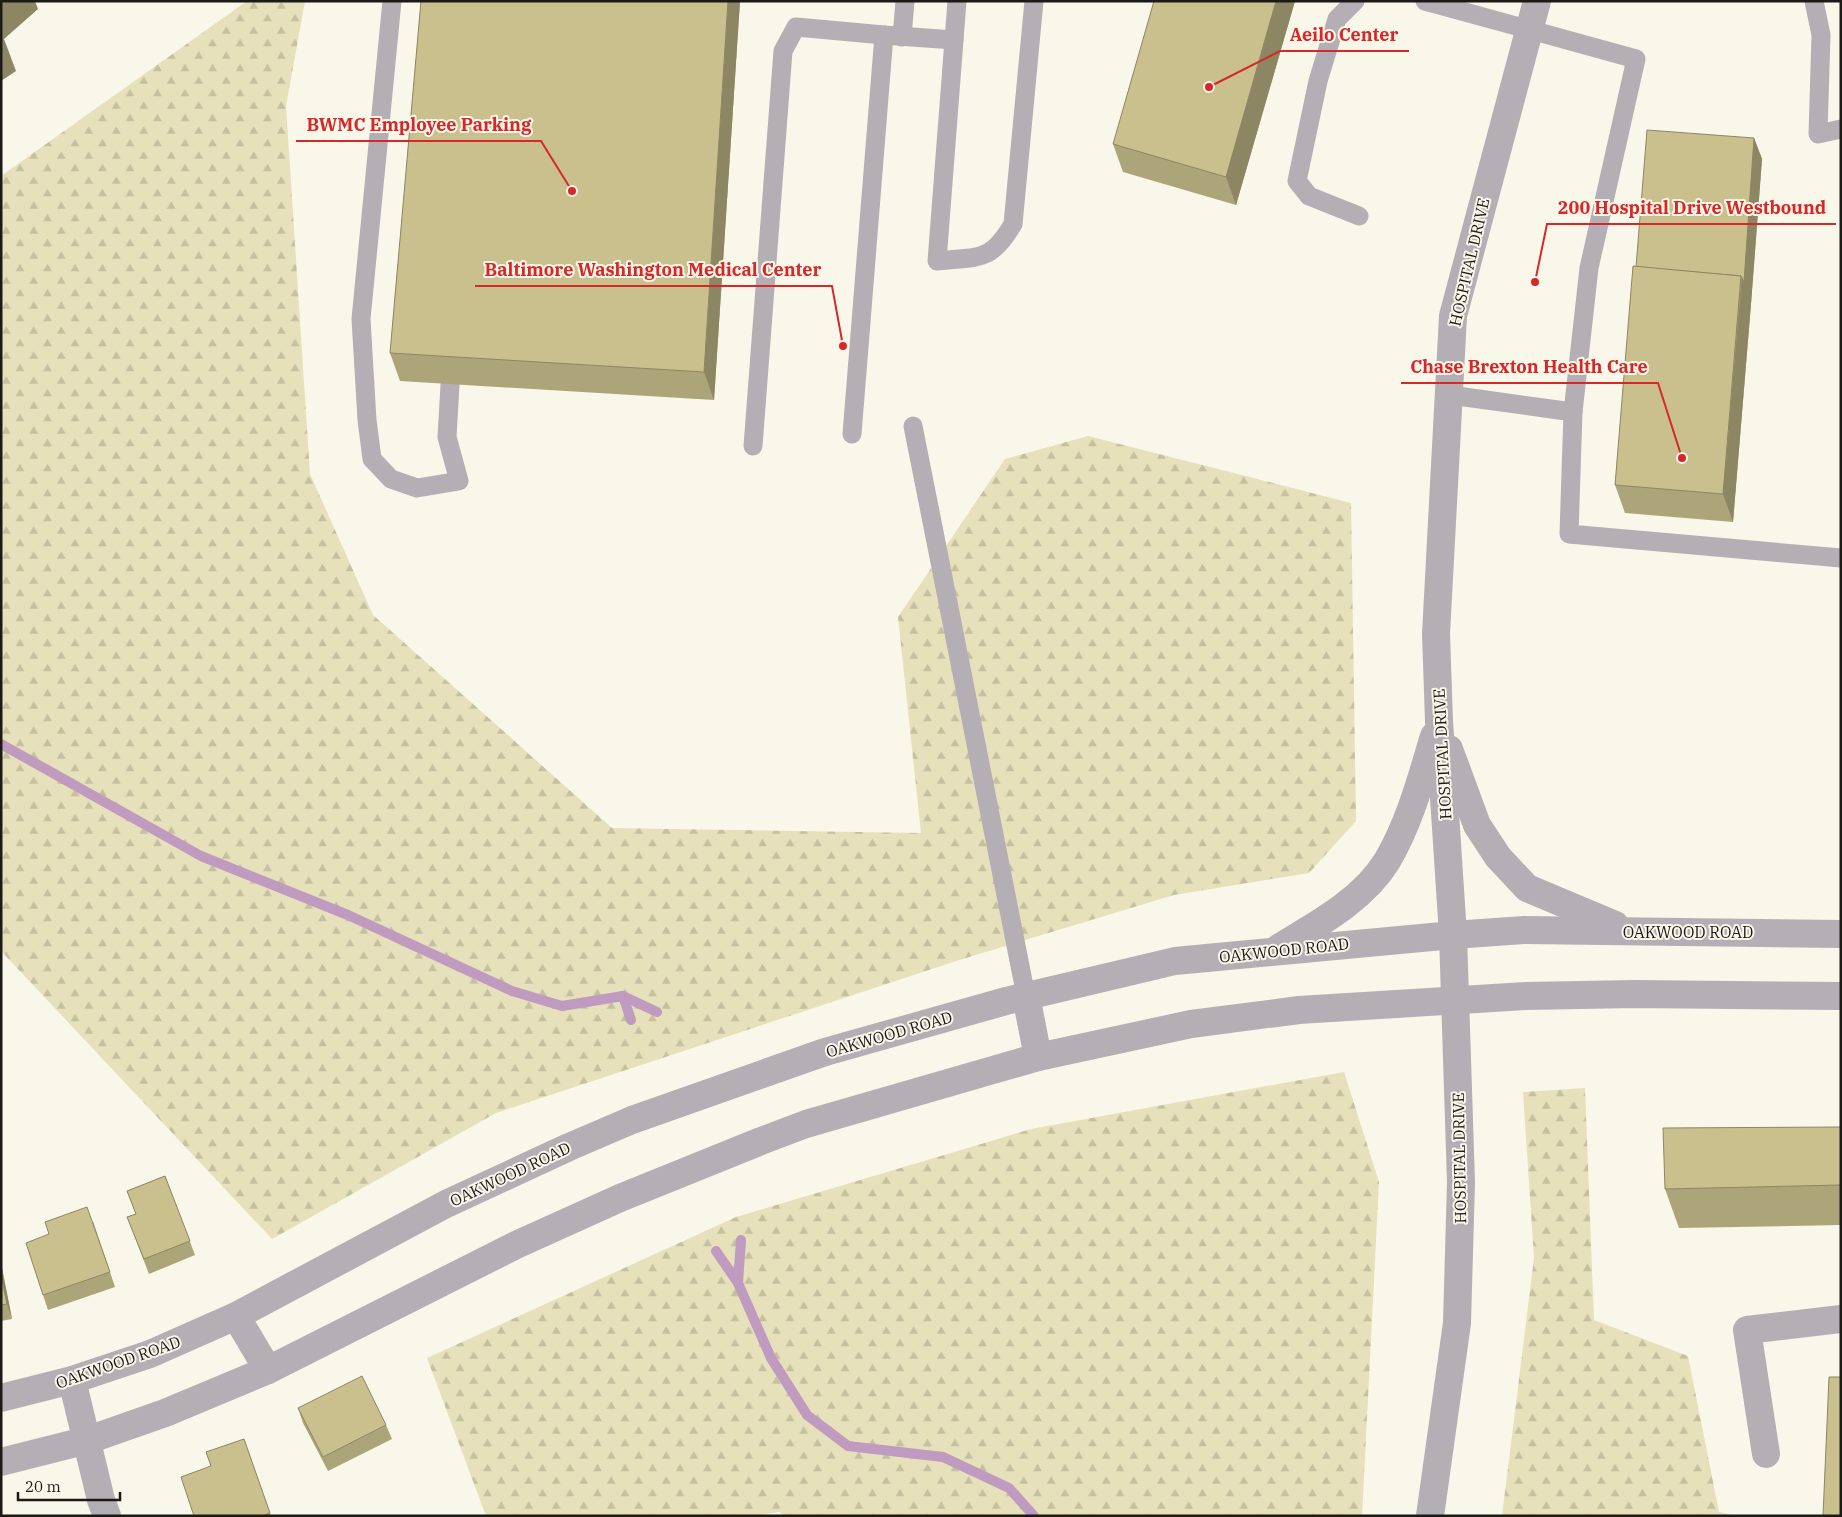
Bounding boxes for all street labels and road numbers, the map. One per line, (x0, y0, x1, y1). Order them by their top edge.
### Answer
street label: HOSPITAL DRIVE (1444, 196, 1494, 328)
street label: HOSPITAL DRIVE (1429, 688, 1455, 820)
street label: OAKWOOD ROAD (1623, 922, 1753, 942)
street label: OAKWOOD ROAD (1218, 933, 1350, 967)
street label: OAKWOOD ROAD (823, 1006, 955, 1062)
street label: HOSPITAL DRIVE (1448, 1092, 1470, 1224)
street label: OAKWOOD ROAD (447, 1137, 573, 1211)
street label: OAKWOOD ROAD (53, 1331, 183, 1393)

